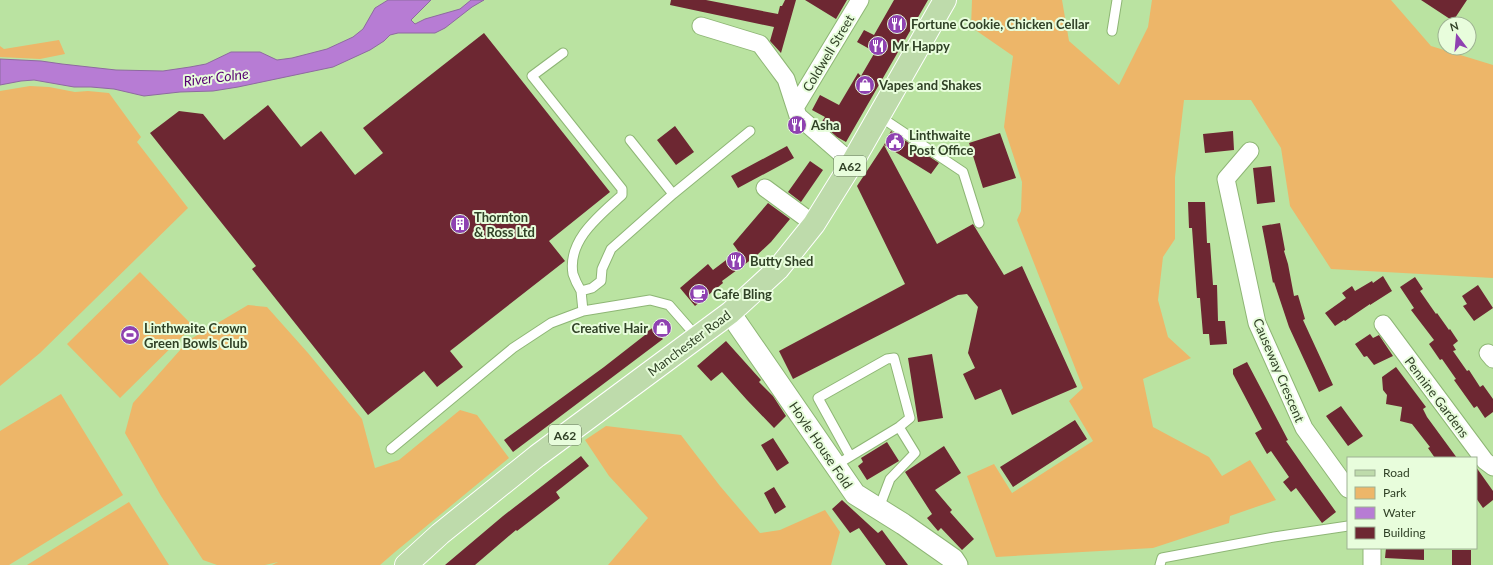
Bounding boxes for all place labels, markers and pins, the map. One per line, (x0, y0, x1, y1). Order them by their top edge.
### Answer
restaurant icon: Fortune Cookie, Chicken Cellar (886, 13, 908, 35)
place label: Fortune Cookie, Chicken Cellar (911, 16, 1089, 32)
restaurant icon: Mr Happy (867, 35, 889, 57)
place label: Mr Happy (892, 38, 950, 54)
shop icon: Vapes and Shakes (854, 74, 876, 96)
place label: Vapes and Shakes (878, 77, 982, 93)
restaurant icon: Asha (786, 114, 808, 136)
place label: Asha (810, 117, 840, 133)
place label: Linthwaite Post Office (909, 127, 974, 158)
public building icon: Linthwaite Post Office (884, 131, 906, 153)
place label: Thornton & Ross Ltd (474, 209, 535, 240)
building icon: Thornton & Ross Ltd (449, 213, 471, 235)
restaurant icon: Butty Shed (725, 250, 747, 272)
place label: Butty Shed (750, 253, 813, 269)
cafe icon: Cafe Bling (688, 283, 710, 305)
place label: Cafe Bling (713, 286, 772, 302)
shop icon: Creative Hair (651, 317, 673, 339)
place label: Linthwaite Crown Green Bowls Club (144, 320, 247, 351)
place label: Creative Hair (572, 320, 648, 336)
sports icon: Linthwaite Crown Green Bowls Club (119, 324, 141, 346)

